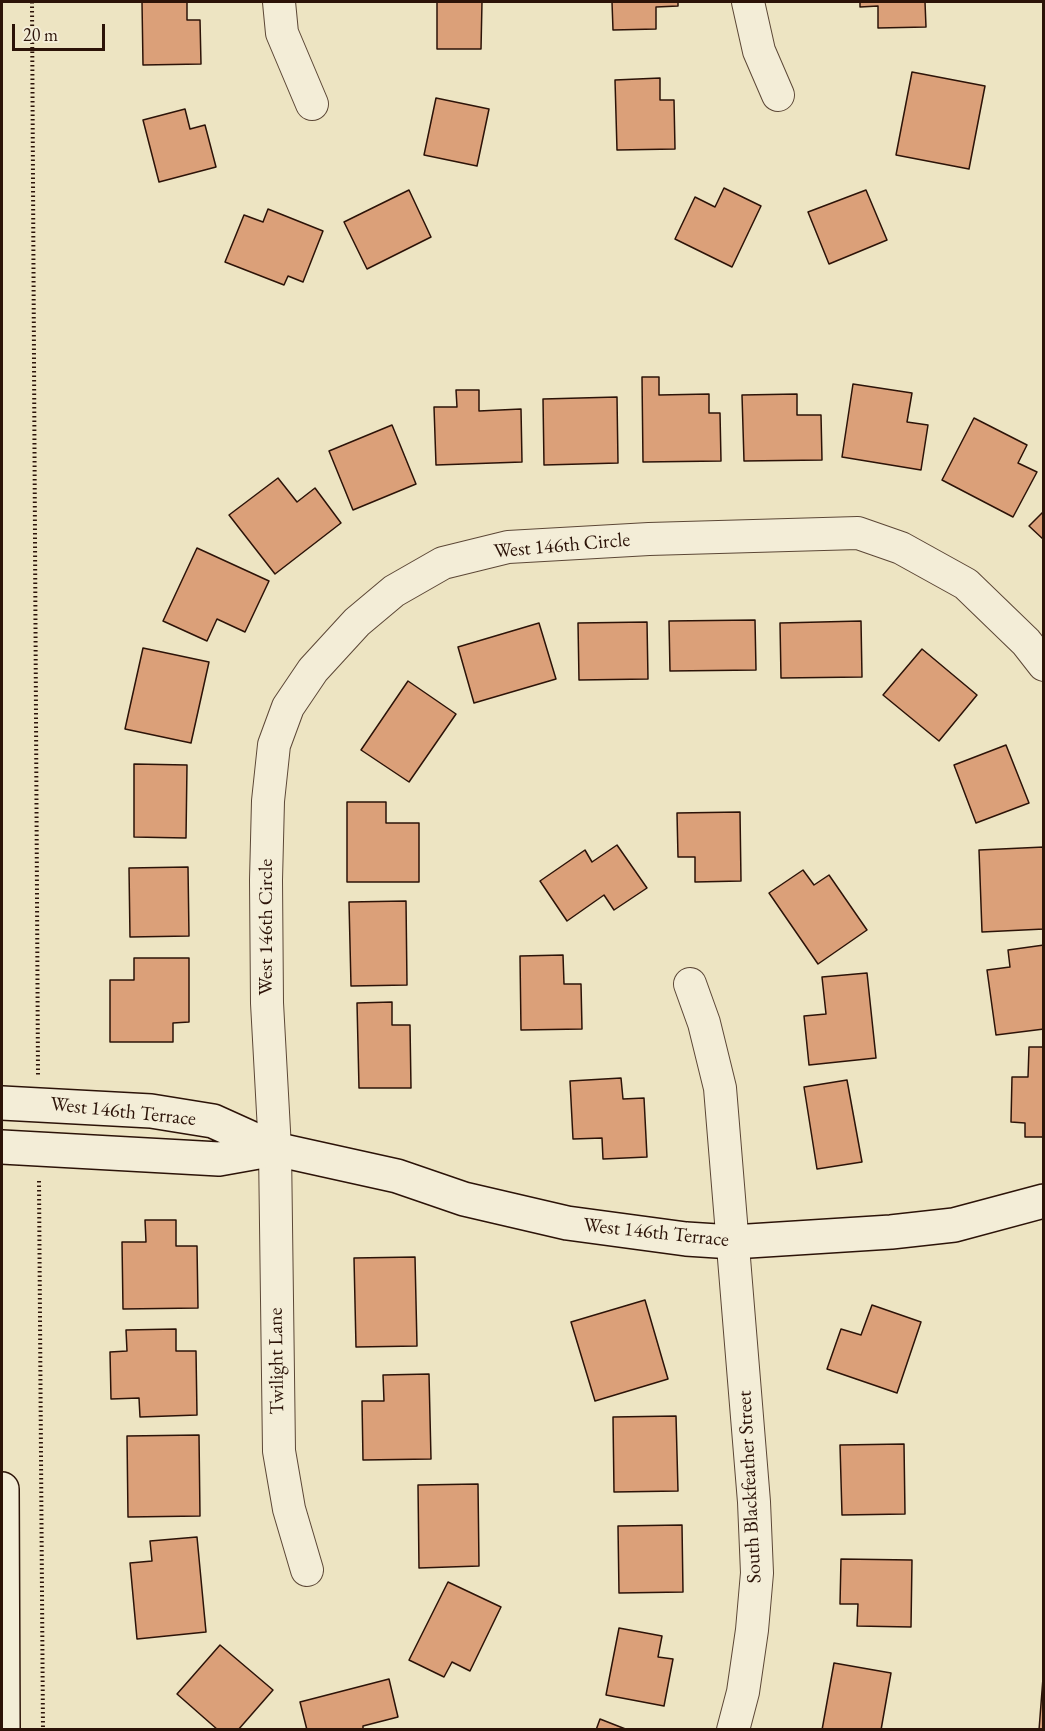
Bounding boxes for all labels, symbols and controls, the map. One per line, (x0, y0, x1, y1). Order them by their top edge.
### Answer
scale bar (15, 12, 108, 50)
text: 20 m (23, 23, 58, 46)
street label: West 146th Circle (493, 528, 631, 564)
street label: West 146th Circle (255, 859, 279, 995)
street label: West 146th Terrace (49, 1092, 197, 1132)
street label: West 146th Terrace (582, 1213, 730, 1253)
street label: Twilight Lane (264, 1307, 290, 1415)
street label: South Blackfeather Street (733, 1390, 767, 1584)

